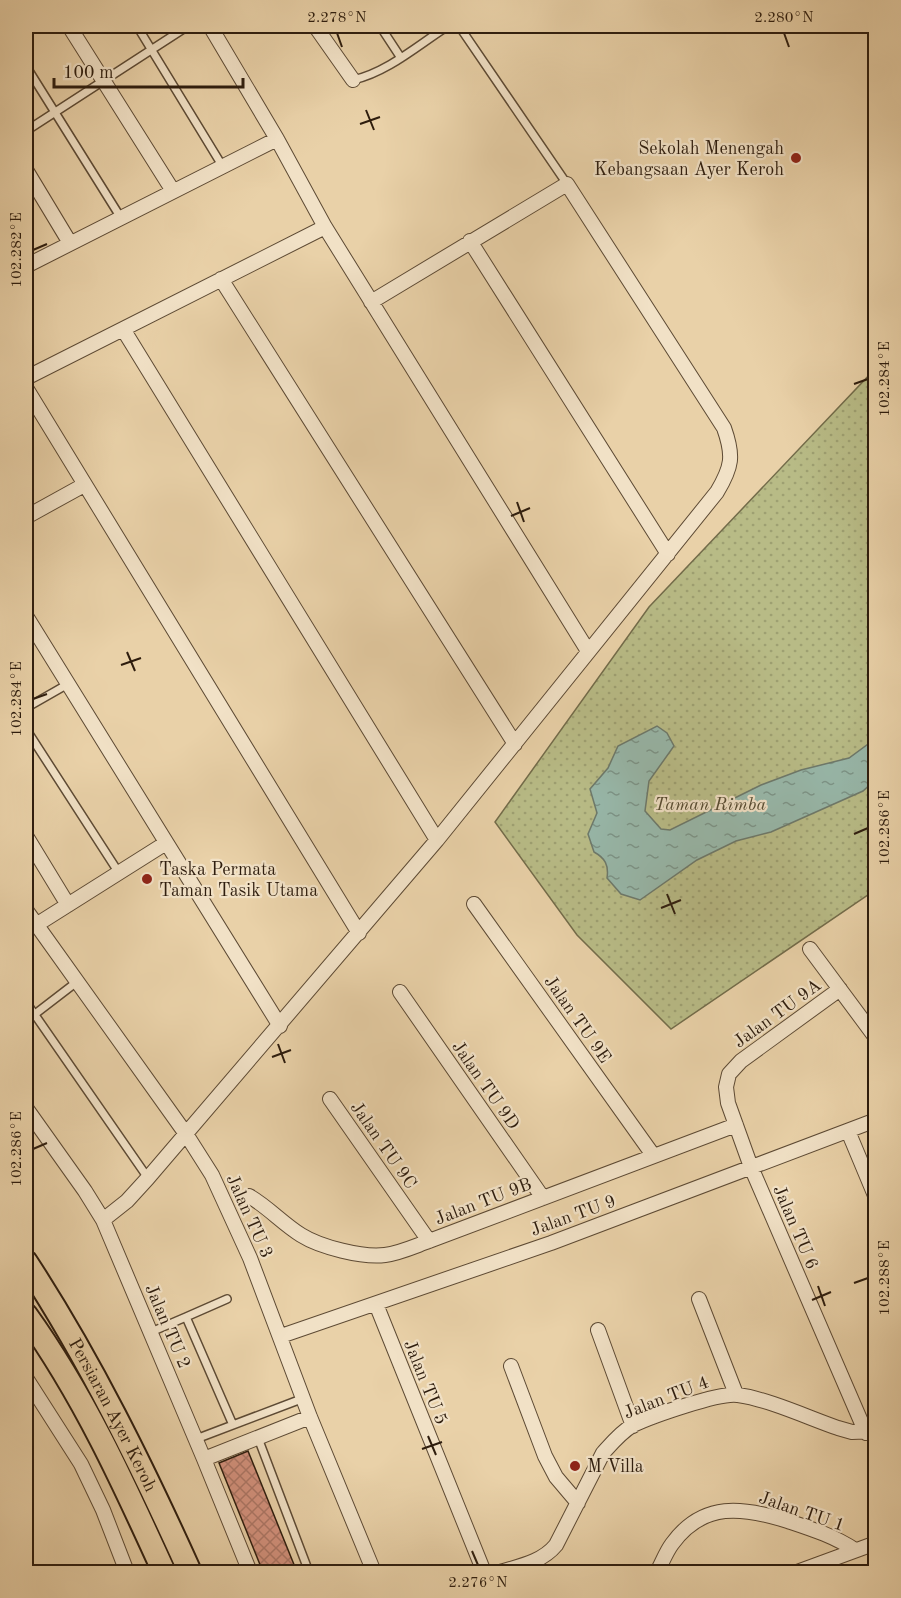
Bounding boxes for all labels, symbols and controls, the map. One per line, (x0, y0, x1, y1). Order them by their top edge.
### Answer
text: 2.278°N (307, 11, 367, 26)
text: 2.280°N (754, 11, 814, 26)
scale bar (54, 51, 243, 89)
text: 100 m (63, 64, 114, 82)
place label: Sekolah Menengah Kebangsaan Ayer Keroh (594, 140, 784, 179)
marker: Sekolah Menengah Kebangsaan Ayer Keroh (789, 151, 803, 165)
text: 102.282°E (10, 212, 25, 288)
text: 102.284°E (878, 341, 893, 417)
text: 102.284°E (10, 661, 25, 737)
text: 102.286°E (878, 790, 893, 866)
park label: Taman Rimba (654, 796, 766, 814)
place label: Taska Permata Taman Tasik Utama (159, 861, 318, 900)
marker: Taska Permata Taman Tasik Utama (140, 872, 154, 886)
street label: Jalan TU 9E (541, 973, 614, 1066)
street label: Jalan TU 9A (731, 976, 825, 1051)
street label: Jalan TU 9D (448, 1038, 522, 1133)
street label: Jalan TU 9C (347, 1099, 420, 1192)
text: 102.286°E (10, 1111, 25, 1187)
street label: Jalan TU 3 (223, 1172, 276, 1261)
street label: Jalan TU 9B (433, 1175, 534, 1229)
street label: Jalan TU 6 (769, 1183, 821, 1272)
street label: Jalan TU 9 (528, 1192, 618, 1240)
text: 102.288°E (878, 1240, 893, 1316)
street label: Jalan TU 2 (141, 1282, 193, 1371)
street label: Persiaran Ayer Keroh (65, 1336, 159, 1495)
street label: Jalan TU 5 (400, 1338, 450, 1427)
street label: Jalan TU 4 (621, 1373, 711, 1422)
place label: M Villa (587, 1458, 644, 1476)
marker: M Villa (568, 1459, 582, 1473)
street label: Jalan TU 1 (756, 1489, 847, 1535)
text: 2.276°N (448, 1576, 508, 1591)

